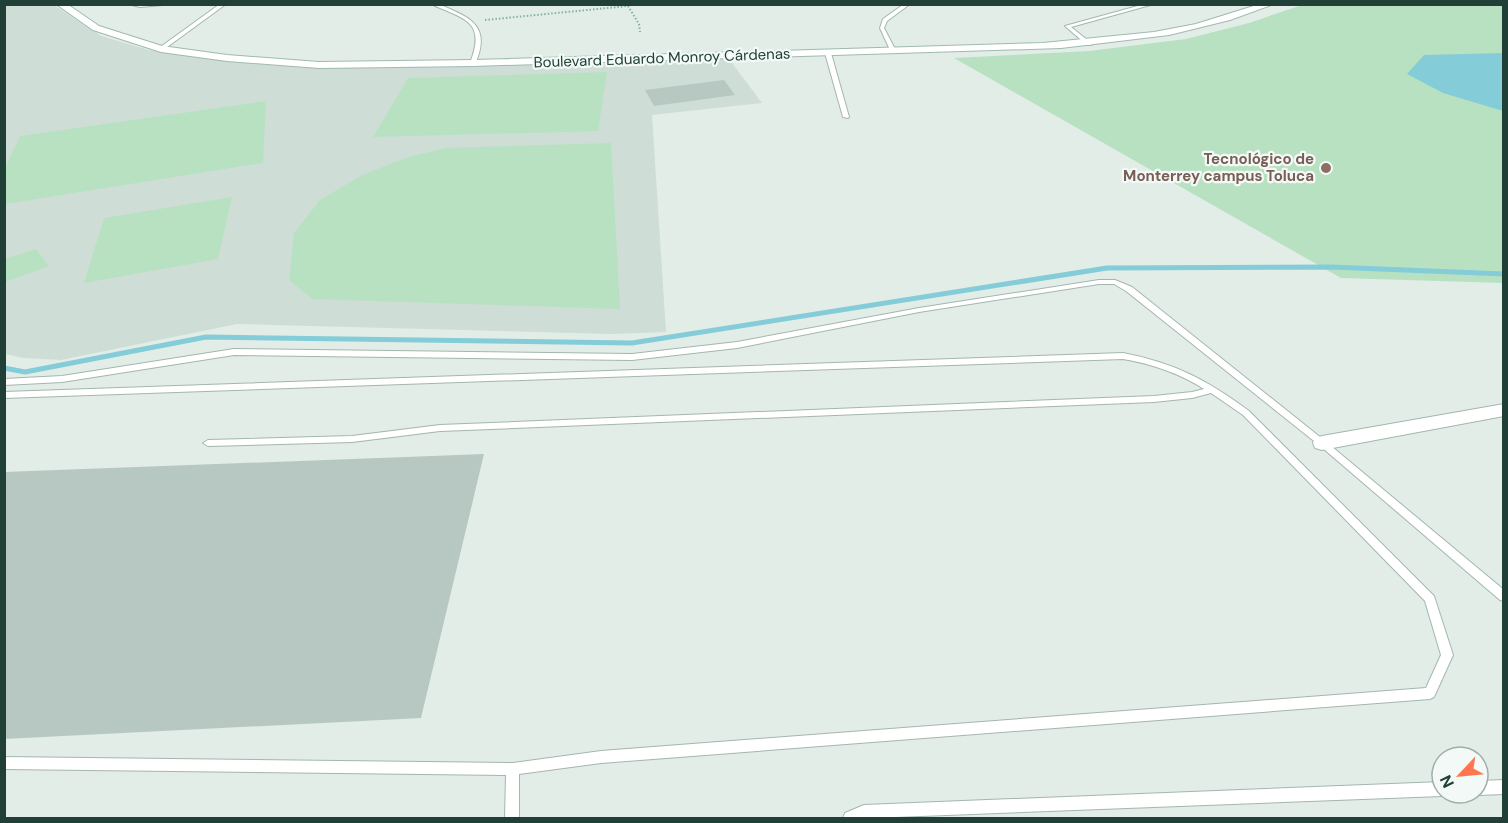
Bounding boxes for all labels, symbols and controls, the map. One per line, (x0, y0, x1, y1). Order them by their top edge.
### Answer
street label: Boulevard Eduardo Monroy Cárdenas (533, 44, 791, 72)
place label: Tecnológico de Monterrey campus Toluca (1123, 149, 1314, 186)
marker: Tecnológico de Monterrey campus Toluca (1319, 161, 1333, 175)
north arrow (1430, 745, 1490, 805)
text: N (1435, 772, 1459, 791)

